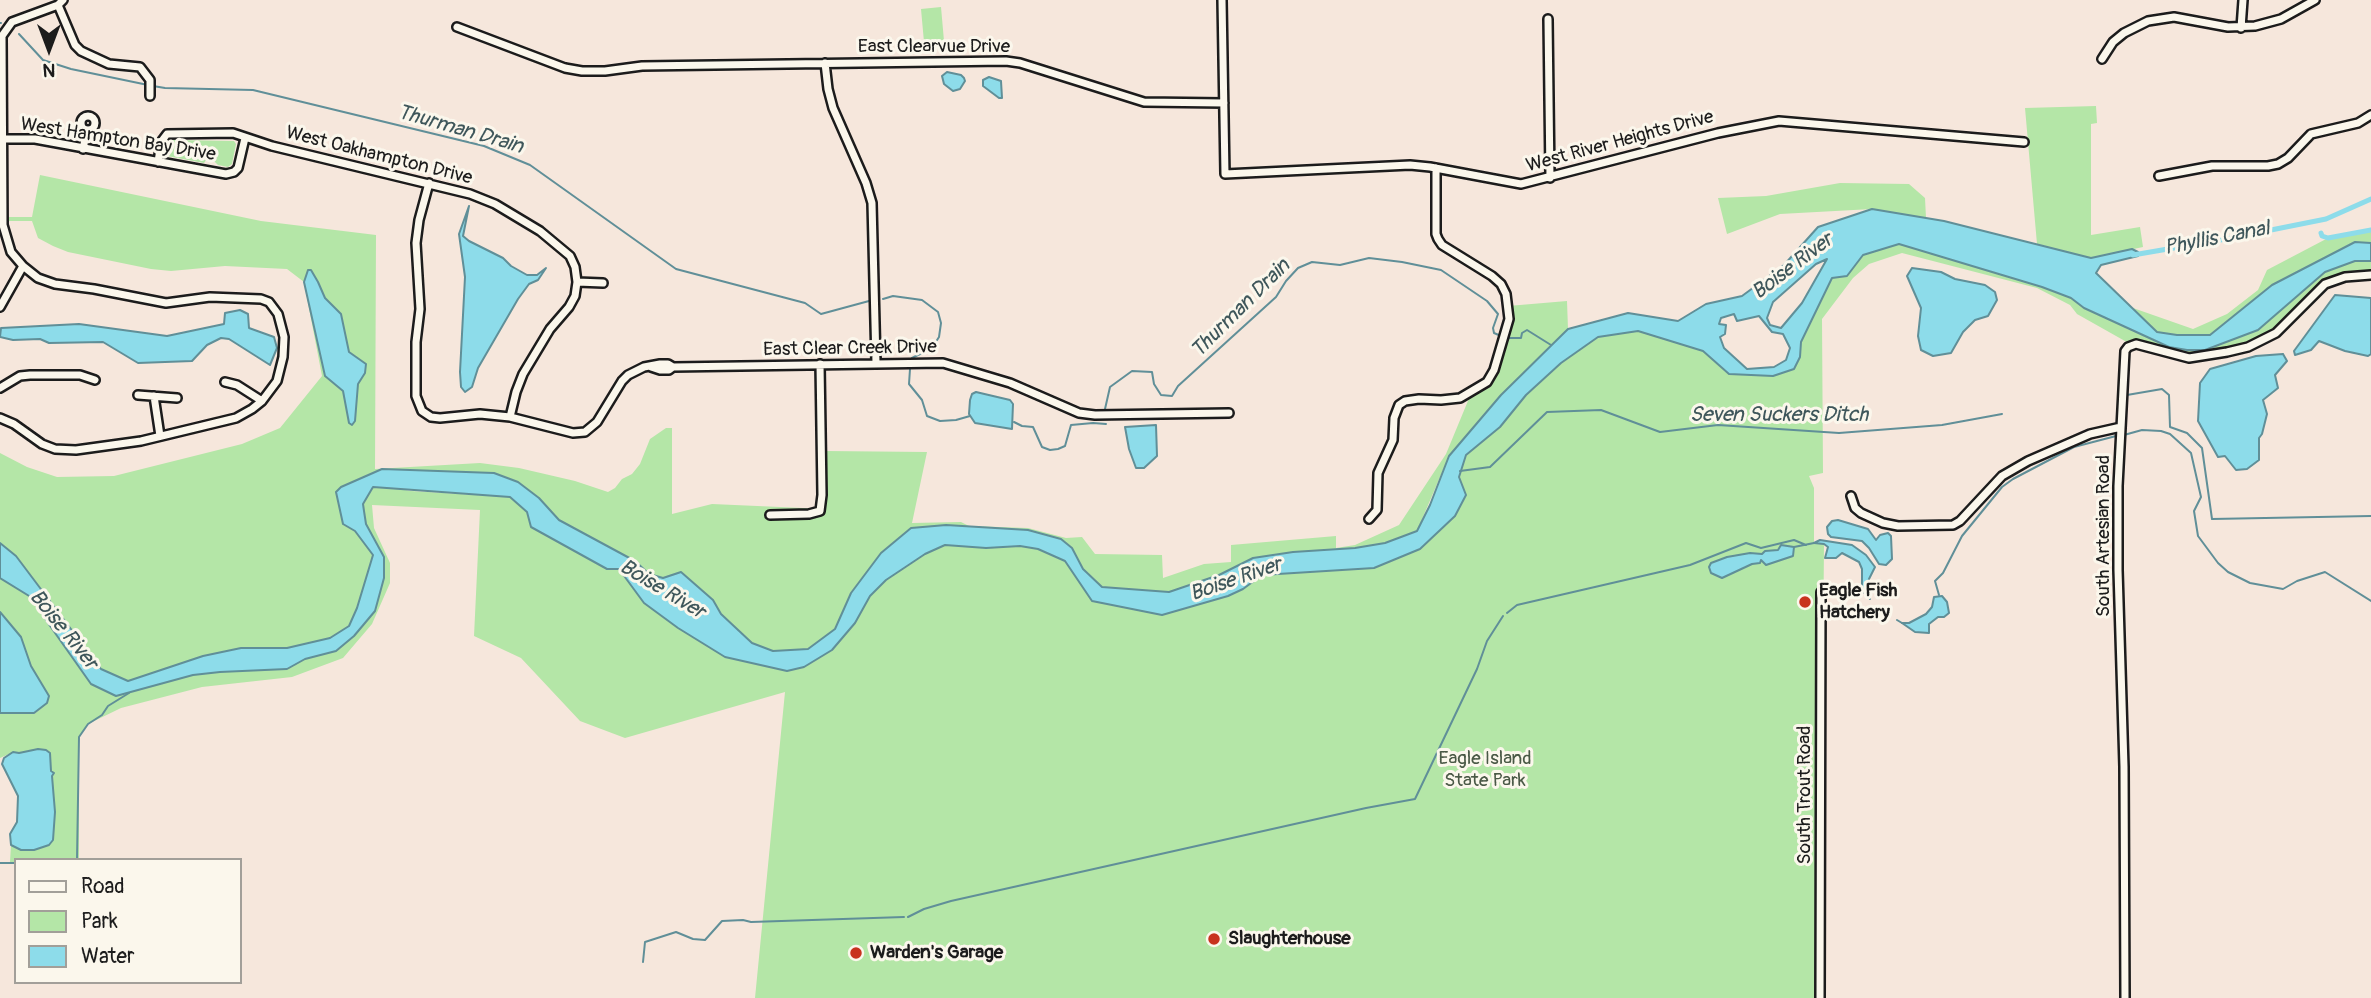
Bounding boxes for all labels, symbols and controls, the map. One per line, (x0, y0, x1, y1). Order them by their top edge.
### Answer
north arrow (14, 14, 84, 84)
street label: East Clearvue Drive (858, 36, 1010, 58)
text: N (43, 58, 55, 82)
water label: Thurman Drain (394, 100, 526, 160)
street label: West River Heights Drive (1524, 106, 1716, 178)
street label: West Hampton Bay Drive (19, 113, 217, 167)
street label: West Oakhampton Drive (283, 122, 475, 190)
water label: Phyllis Canal (2162, 216, 2272, 262)
water label: Boise River (1747, 228, 1839, 306)
water label: Thurman Drain (1186, 254, 1296, 364)
street label: East Clear Creek Drive (763, 336, 937, 362)
water label: Seven Suckers Ditch (1690, 403, 1868, 429)
street label: South Artesian Road (2093, 455, 2115, 617)
water label: Boise River (1187, 553, 1285, 607)
water label: Boise River (615, 555, 709, 625)
place label: Eagle Fish Hatchery (1819, 580, 1898, 624)
water label: Boise River (23, 585, 103, 675)
marker: Eagle Fish Hatchery (1797, 594, 1813, 610)
street label: South Trout Road (1794, 726, 1816, 864)
park label: Eagle Island State Park (1439, 748, 1531, 792)
legend (14, 858, 242, 984)
text: Road (81, 873, 125, 900)
text: Park (81, 908, 118, 935)
place label: Slaughterhouse (1228, 928, 1351, 950)
marker: Slaughterhouse (1206, 931, 1222, 947)
place label: Warden's Garage (870, 942, 1003, 964)
text: Water (81, 943, 134, 970)
marker: Warden's Garage (848, 945, 864, 961)

